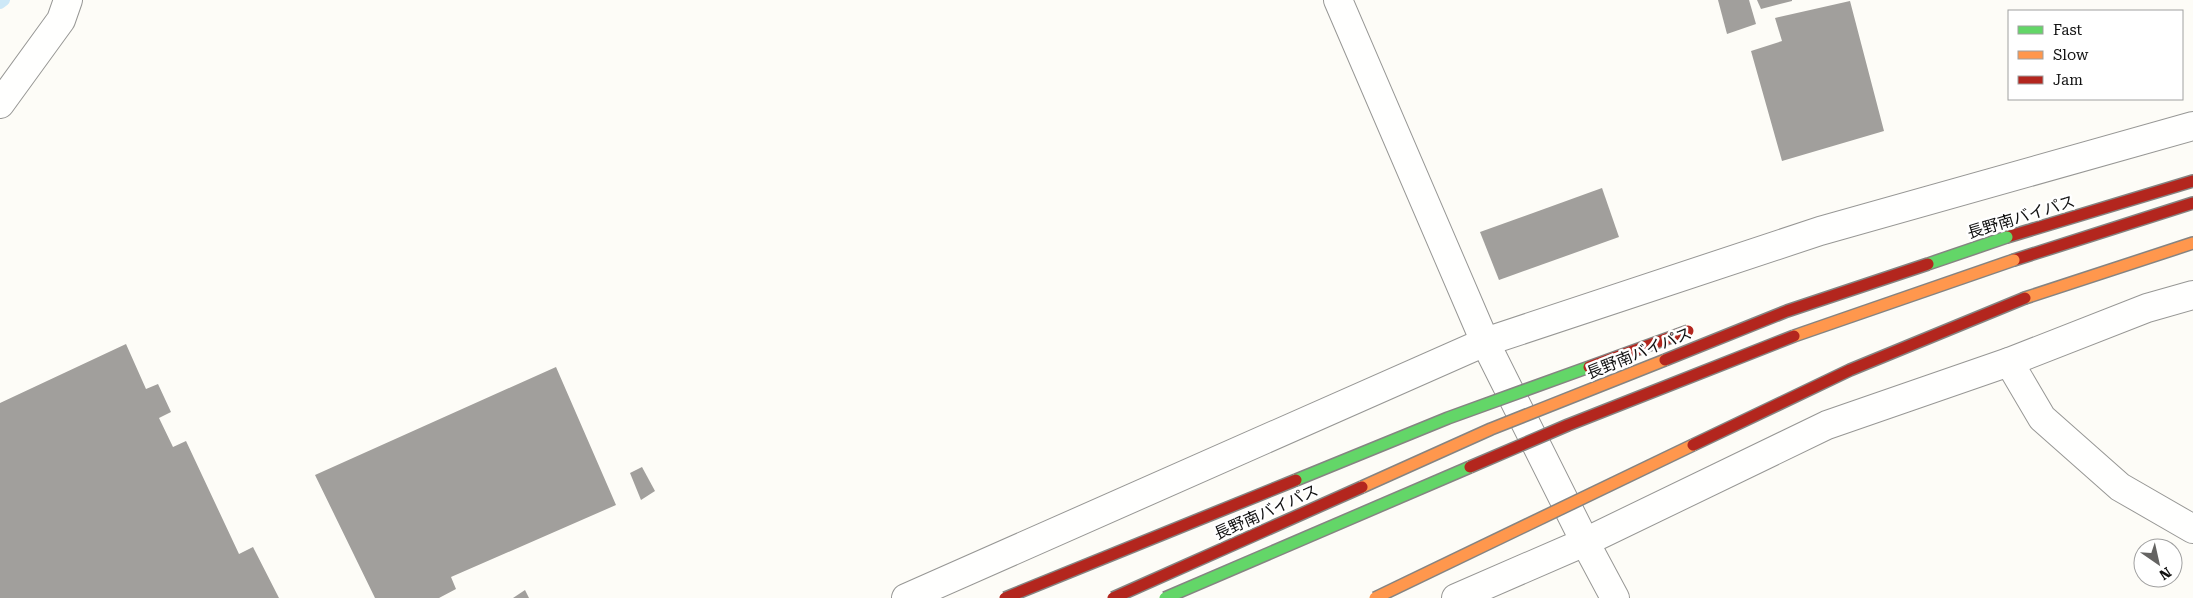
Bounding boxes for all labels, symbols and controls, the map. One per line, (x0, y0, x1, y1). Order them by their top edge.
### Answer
legend (2008, 10, 2183, 100)
text: Fast (2053, 21, 2083, 39)
text: Slow (2053, 46, 2089, 64)
text: Jam (2053, 71, 2083, 89)
street label: 長野南バイパス (1965, 192, 2077, 242)
street label: 長野南バイパス (1584, 323, 1694, 383)
street label: 長野南バイパス (1211, 481, 1321, 543)
north arrow (2133, 538, 2183, 588)
text: N (2156, 564, 2174, 584)

